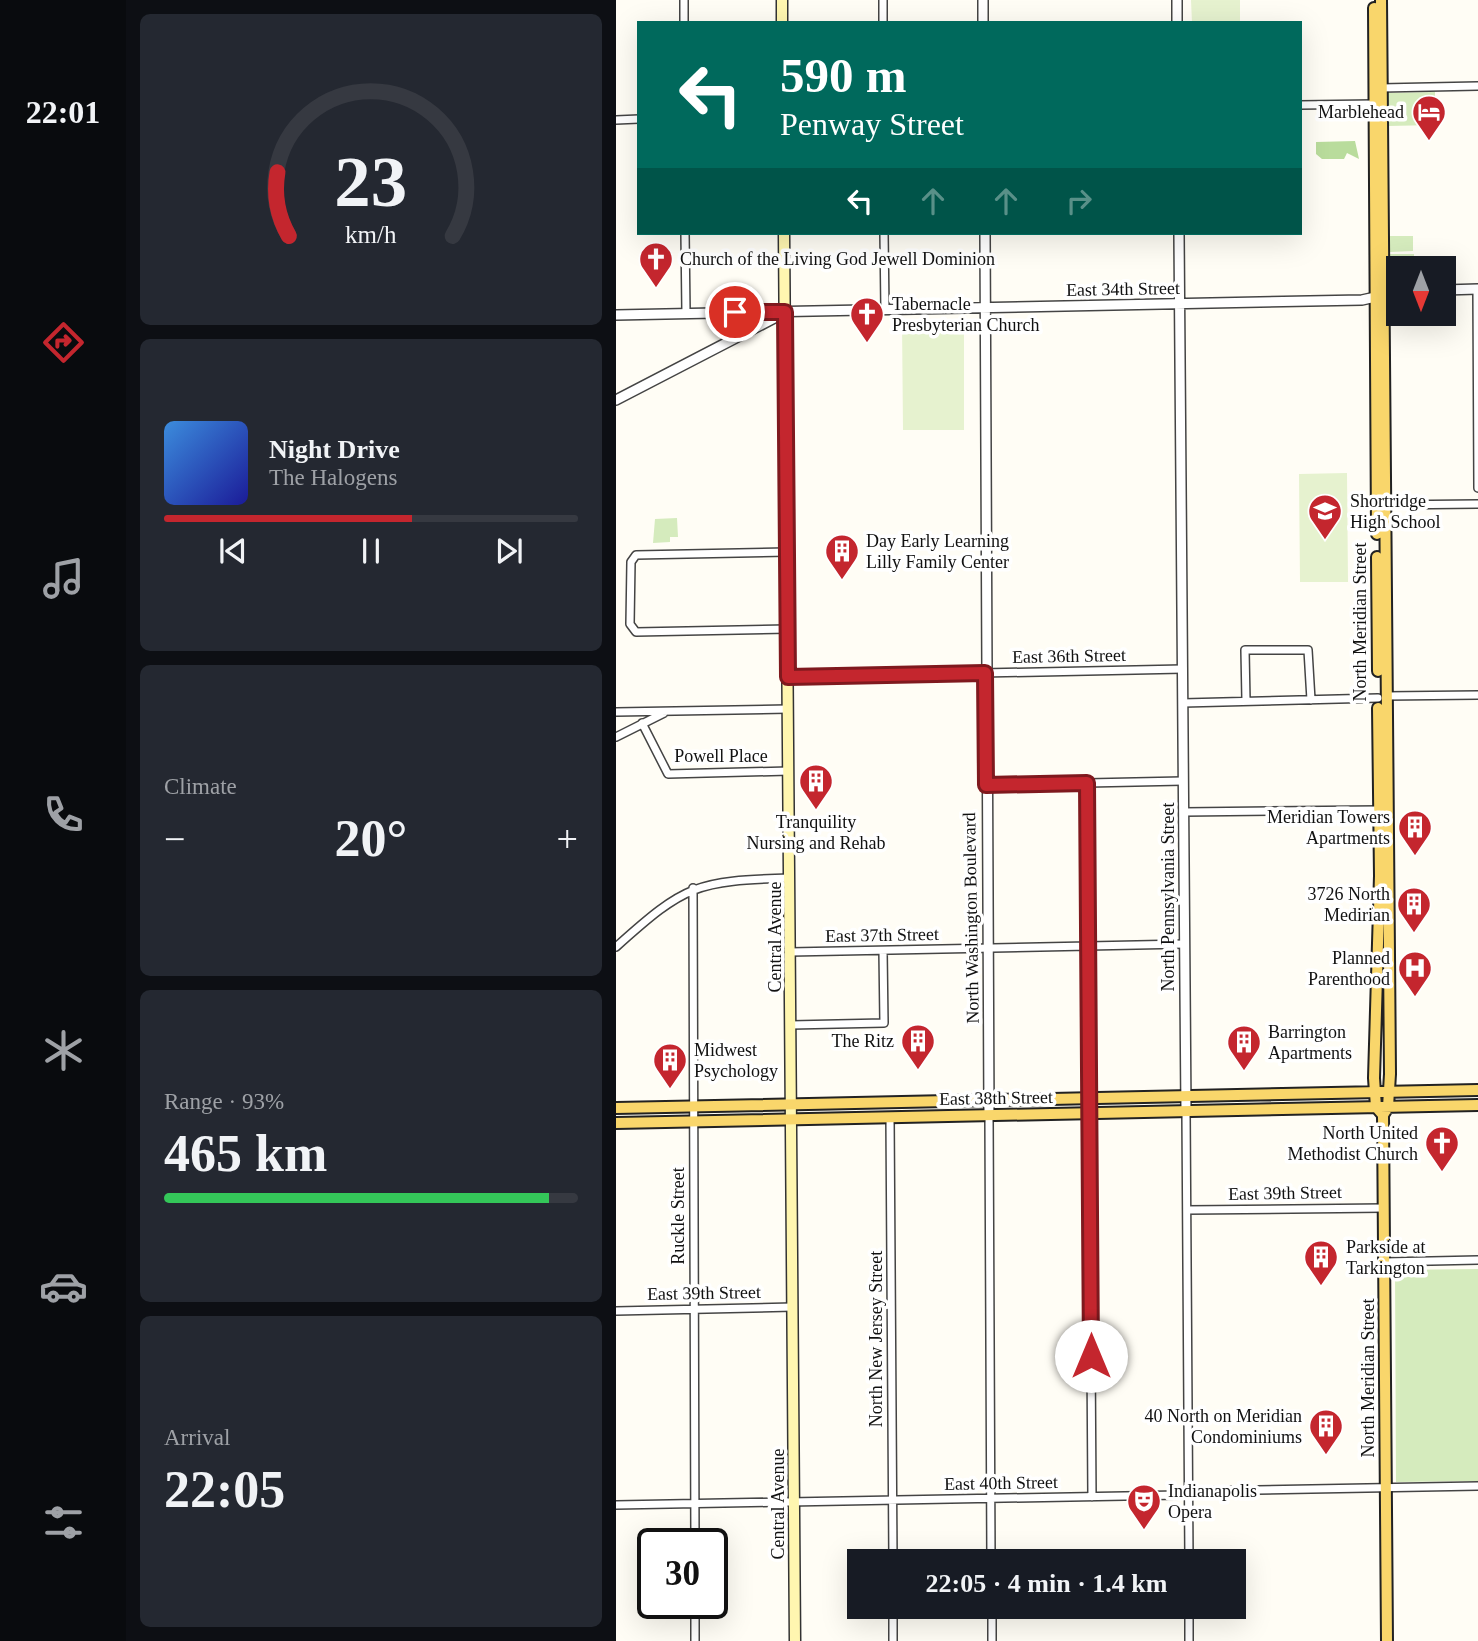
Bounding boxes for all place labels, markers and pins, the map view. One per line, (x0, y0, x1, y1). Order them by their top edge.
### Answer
hotel icon: Marblehead (1410, 93, 1448, 142)
place label: Marblehead (1318, 102, 1404, 122)
church icon: Church of the Living God Jewell Dominion (637, 240, 675, 289)
place label: Church of the Living God Jewell Dominion (680, 249, 995, 269)
pin (705, 282, 765, 342)
place label: Tabernacle Presbyterian Church (892, 294, 1039, 335)
church icon: Tabernacle Presbyterian Church (848, 295, 886, 344)
place label: Shortridge High School (1350, 491, 1441, 532)
school or university icon: Shortridge High School (1306, 492, 1344, 541)
place label: Day Early Learning Lilly Family Center (866, 531, 1009, 572)
building icon: Day Early Learning Lilly Family Center (823, 532, 861, 581)
building icon: Tranquility Nursing and Rehab (797, 762, 835, 811)
place label: Meridian Towers Apartments (1267, 807, 1390, 848)
building icon: Meridian Towers Apartments (1396, 808, 1434, 857)
place label: Tranquility Nursing and Rehab (747, 812, 885, 853)
place label: 3726 North Medirian (1308, 884, 1390, 925)
building icon: 3726 North Medirian (1395, 885, 1433, 934)
place label: Planned Parenthood (1308, 948, 1390, 989)
hospital icon: Planned Parenthood (1396, 949, 1434, 998)
building icon: The Ritz (899, 1022, 937, 1071)
place label: Barrington Apartments (1268, 1022, 1352, 1063)
building icon: Barrington Apartments (1225, 1023, 1263, 1072)
place label: The Ritz (832, 1031, 894, 1051)
place label: Midwest Psychology (694, 1040, 778, 1081)
building icon: Midwest Psychology (651, 1041, 689, 1090)
place label: North United Methodist Church (1288, 1123, 1418, 1164)
church icon: North United Methodist Church (1423, 1124, 1461, 1173)
place label: Parkside at Tarkington (1346, 1237, 1425, 1278)
building icon: Parkside at Tarkington (1302, 1238, 1340, 1287)
place label: 40 North on Meridian Condominiums (1145, 1406, 1302, 1447)
building icon: 40 North on Meridian Condominiums (1307, 1407, 1345, 1456)
place label: Indianapolis Opera (1168, 1481, 1257, 1522)
theatre icon: Indianapolis Opera (1125, 1482, 1163, 1531)

